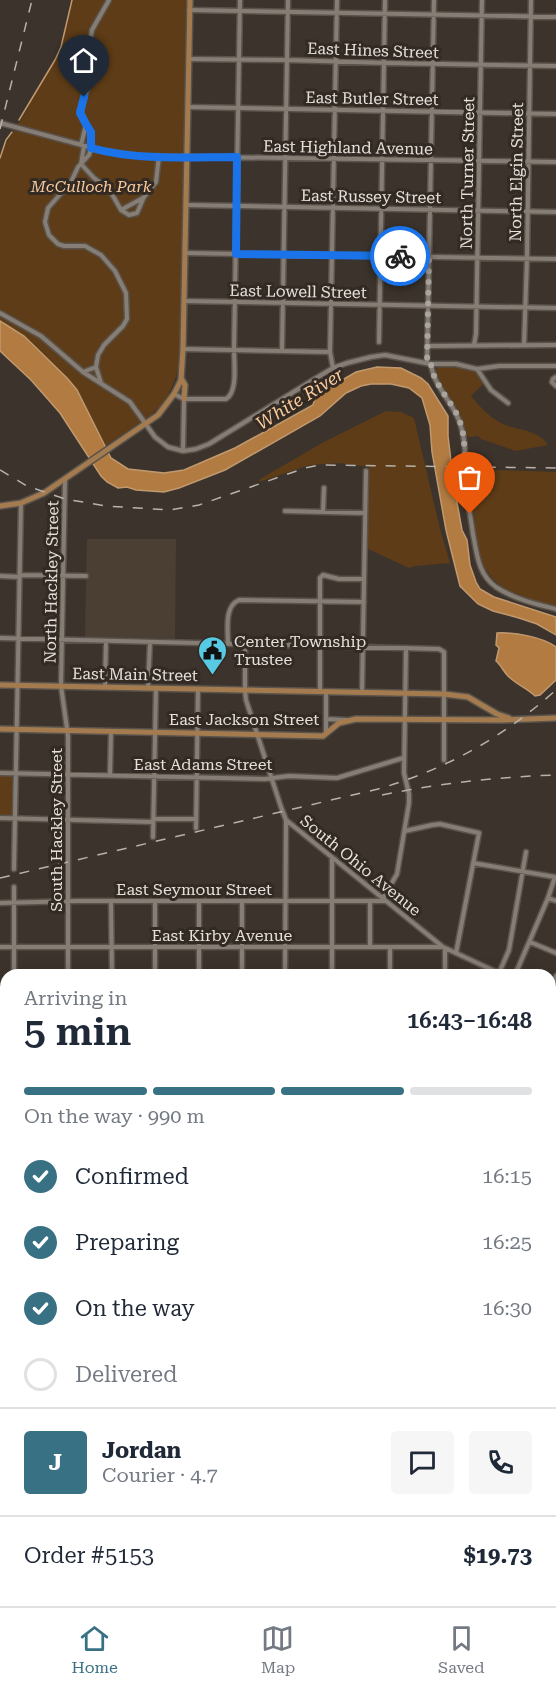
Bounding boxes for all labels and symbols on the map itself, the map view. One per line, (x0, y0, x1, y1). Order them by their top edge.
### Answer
pin (58, 35, 109, 97)
street label: East Hines Street (307, 39, 439, 62)
street label: East Butler Street (305, 88, 439, 109)
street label: North Turner Street (457, 97, 478, 249)
street label: North Elgin Street (506, 102, 527, 242)
street label: East Highland Avenue (263, 137, 433, 158)
park label: McCulloch Park (30, 177, 152, 196)
street label: East Russey Street (301, 186, 441, 207)
courier (370, 226, 430, 286)
street label: East Lowell Street (229, 281, 367, 302)
water label: White River (252, 363, 348, 434)
pin (444, 452, 495, 514)
street label: North Hackley Street (41, 500, 62, 664)
place label: Center Township Trustee (234, 632, 366, 669)
public building icon: Center Township Trustee (197, 634, 229, 676)
street label: East Main Street (72, 664, 198, 685)
street label: East Jackson Street (169, 710, 319, 729)
street label: South Hackley Street (47, 748, 66, 912)
street label: East Adams Street (134, 755, 272, 774)
street label: South Ohio Avenue (297, 811, 425, 920)
street label: East Seymour Street (116, 880, 272, 899)
street label: East Kirby Avenue (152, 926, 293, 945)

